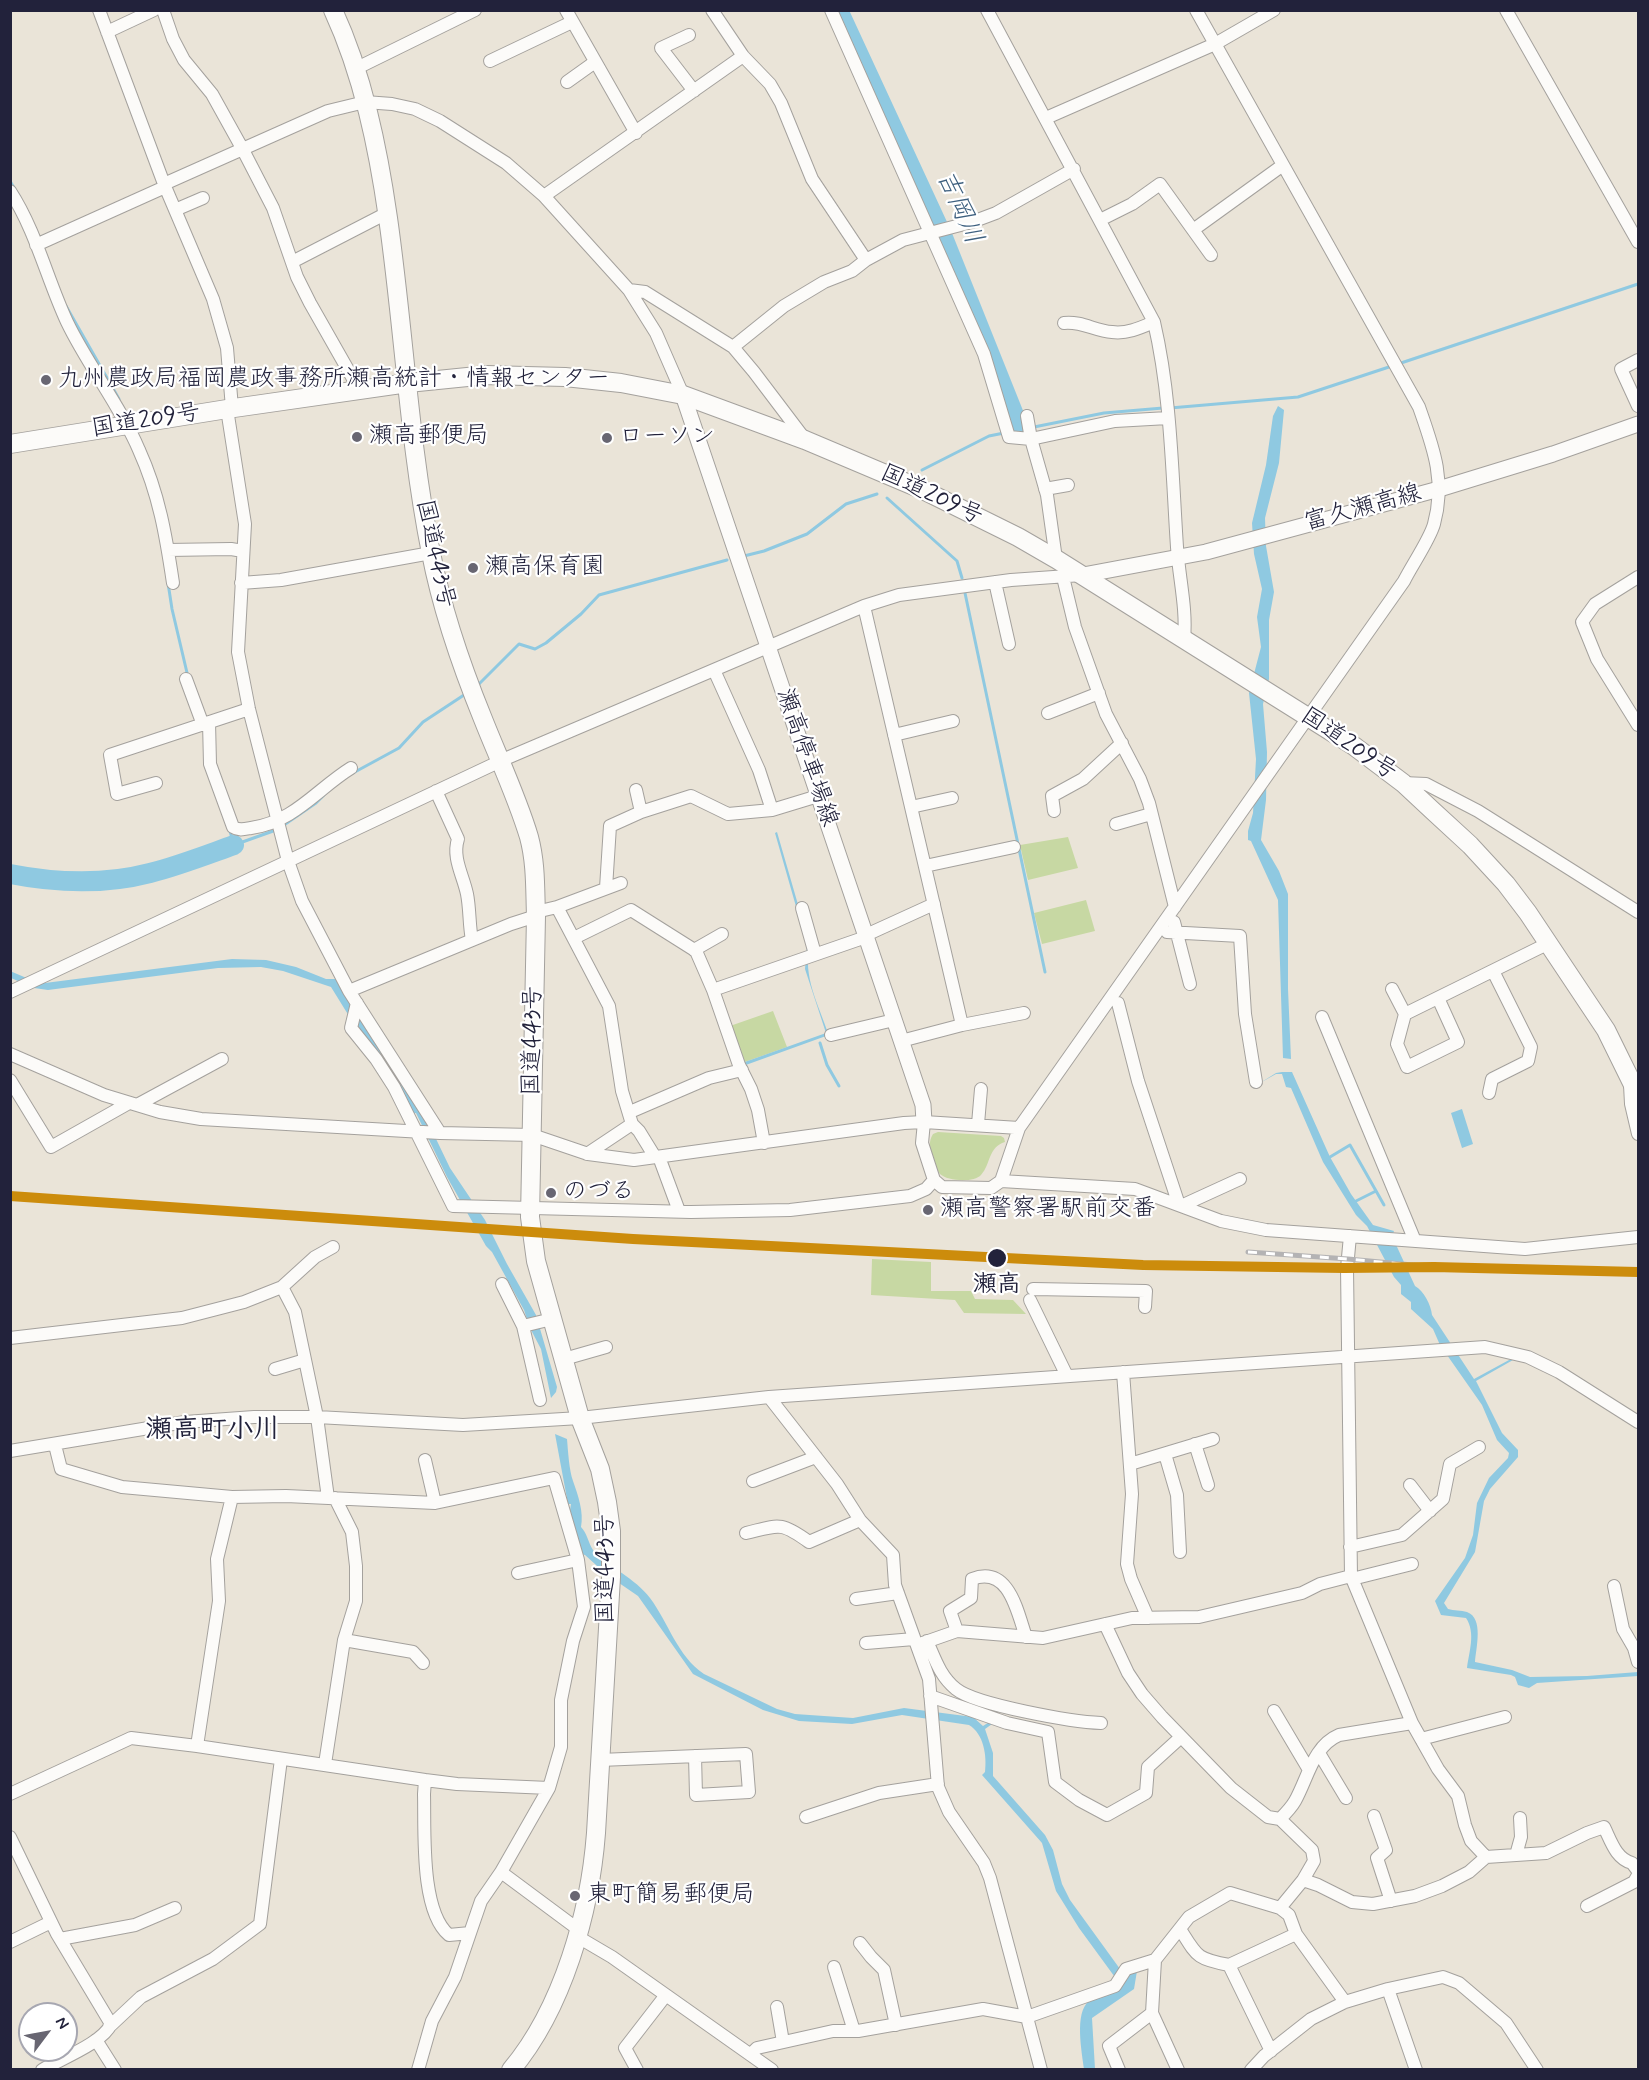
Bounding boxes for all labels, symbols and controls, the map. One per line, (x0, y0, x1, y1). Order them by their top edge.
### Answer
water label: 吉岡川 (928, 166, 988, 250)
place label: 九州農政局福岡農政事務所瀬高統計・情報センター (58, 366, 610, 394)
marker: 九州農政局福岡農政事務所瀬高統計・情報センター (39, 373, 53, 387)
street label: 国道209号 (89, 399, 203, 445)
place label: 瀬高郵便局 (369, 423, 489, 451)
place label: ローソン (619, 424, 715, 452)
marker: 瀬高郵便局 (350, 430, 364, 444)
marker: ローソン (600, 431, 614, 445)
street label: 国道209号 (875, 460, 987, 532)
street label: 富久瀬高線 (1301, 480, 1425, 538)
street label: 国道443号 (408, 497, 460, 611)
place label: 瀬高保育園 (485, 554, 605, 582)
marker: 瀬高保育園 (466, 561, 480, 575)
street label: 瀬高停車場線 (769, 685, 843, 831)
street label: 国道209号 (1294, 702, 1402, 788)
street label: 国道443号 (519, 986, 549, 1096)
place label: のづる (563, 1179, 635, 1207)
marker: のづる (544, 1186, 558, 1200)
place label: 瀬高警察署駅前交番 (940, 1196, 1156, 1224)
marker: 瀬高警察署駅前交番 (921, 1203, 935, 1217)
marker: 瀬高 (986, 1247, 1008, 1269)
place label: 瀬高 (973, 1272, 1021, 1300)
district label: 瀬高町小川 (146, 1415, 280, 1447)
street label: 国道443号 (593, 1514, 621, 1624)
place label: 東町簡易郵便局 (587, 1882, 755, 1910)
marker: 東町簡易郵便局 (568, 1889, 582, 1903)
north arrow (18, 2002, 78, 2062)
text: N (50, 2013, 74, 2033)

